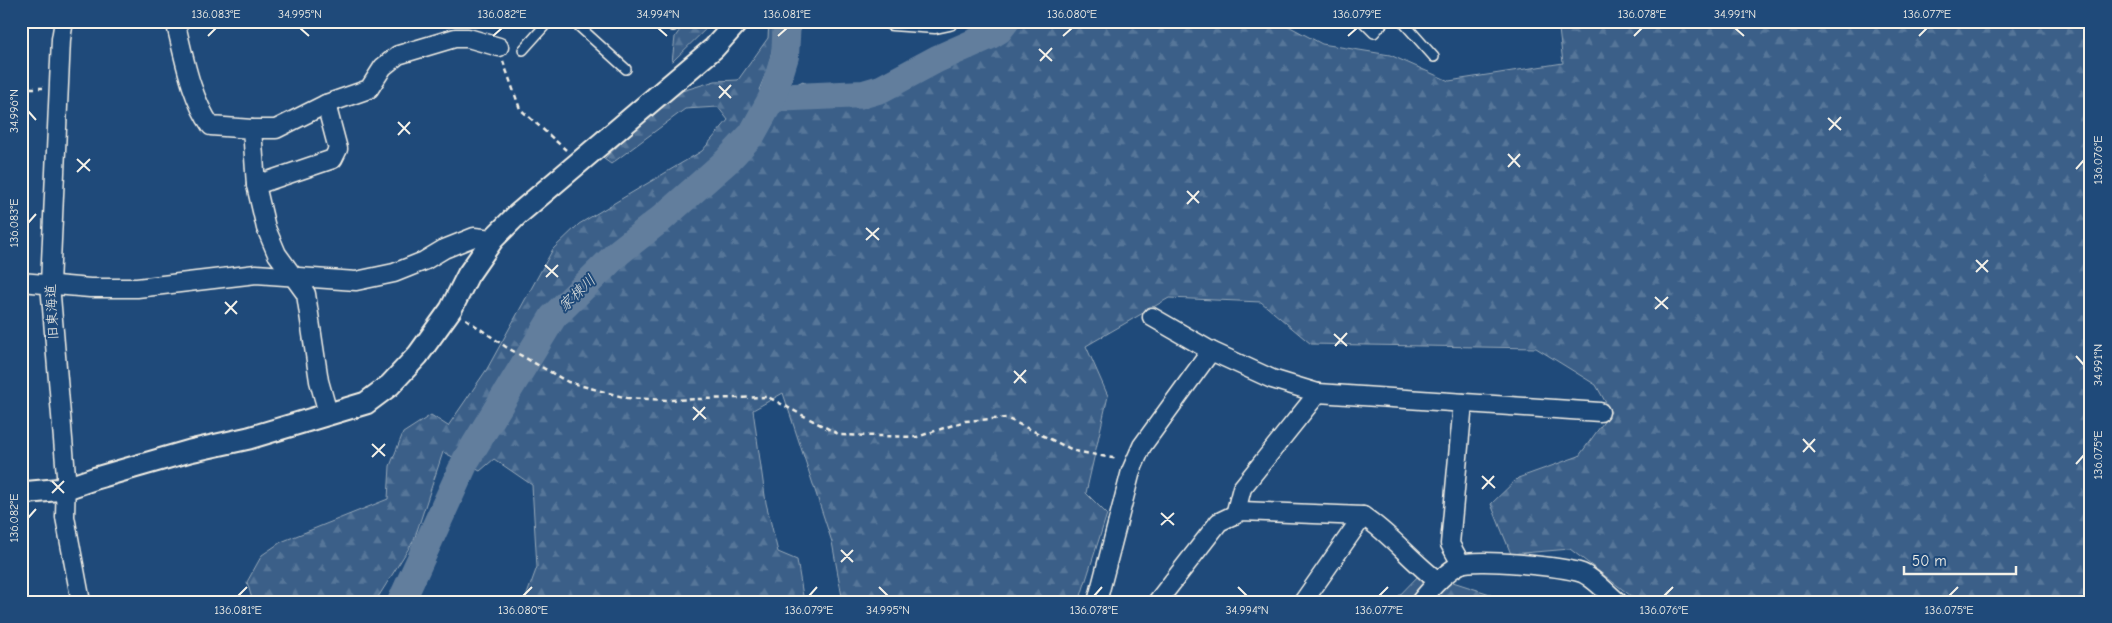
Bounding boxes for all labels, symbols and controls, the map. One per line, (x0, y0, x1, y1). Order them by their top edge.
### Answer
text: 136.083°E (192, 7, 240, 21)
text: 34.995°N (278, 7, 322, 21)
text: 136.082°E (477, 7, 527, 21)
text: 34.994°N (636, 7, 680, 21)
text: 136.081°E (763, 7, 811, 21)
text: 136.080°E (1047, 7, 1097, 21)
text: 136.079°E (1333, 7, 1381, 21)
text: 136.078°E (1618, 7, 1666, 21)
text: 34.991°N (1714, 7, 1756, 21)
text: 136.077°E (1903, 7, 1951, 21)
text: 34.996°N (7, 89, 21, 133)
text: 136.076°E (2091, 136, 2105, 184)
text: 136.083°E (7, 199, 21, 247)
water label: 家棟川 (555, 271, 599, 315)
street label: 旧東海道 (42, 284, 62, 340)
text: 34.991°N (2091, 344, 2105, 386)
text: 136.075°E (2091, 431, 2105, 479)
text: 136.082°E (7, 493, 21, 543)
scale bar (1904, 543, 2017, 575)
text: 50 m (1912, 552, 1947, 570)
text: 136.081°E (214, 603, 262, 617)
text: 136.080°E (498, 603, 548, 617)
text: 136.079°E (785, 603, 833, 617)
text: 34.995°N (866, 603, 910, 617)
text: 136.078°E (1070, 603, 1118, 617)
text: 34.994°N (1225, 603, 1269, 617)
text: 136.077°E (1355, 603, 1403, 617)
text: 136.076°E (1640, 603, 1688, 617)
text: 136.075°E (1925, 603, 1973, 617)

